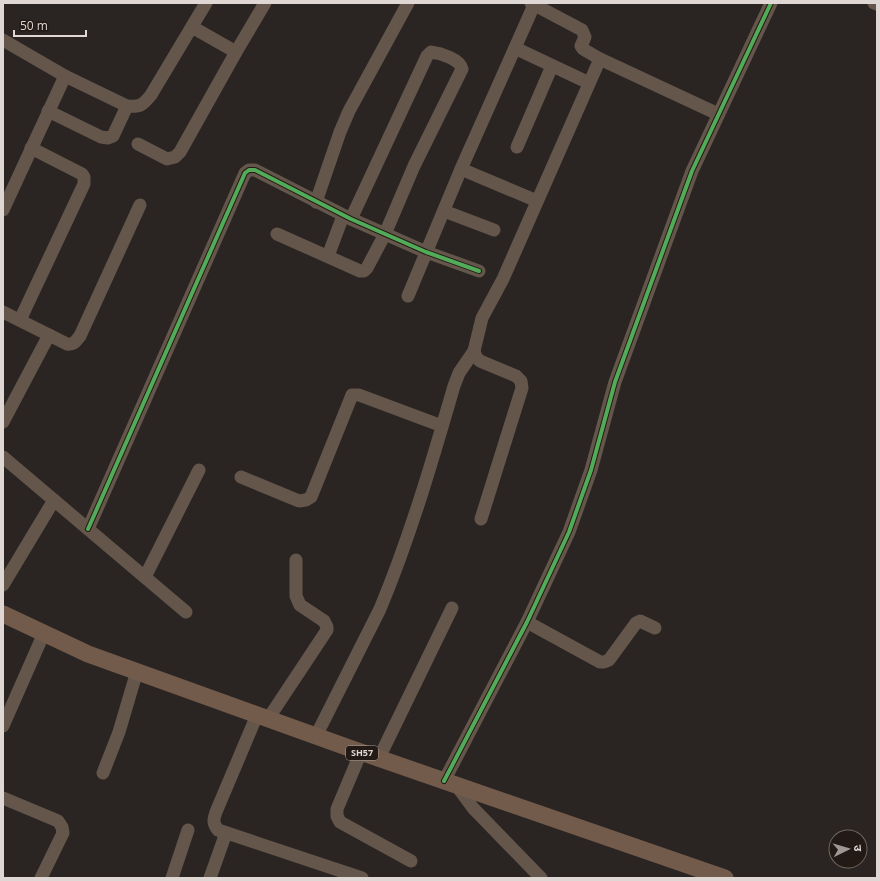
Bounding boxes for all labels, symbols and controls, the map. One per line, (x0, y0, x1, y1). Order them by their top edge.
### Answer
scale bar (14, 12, 86, 38)
text: 50 m (20, 17, 48, 34)
road number: SH57 (346, 746, 378, 760)
north arrow (828, 829, 868, 869)
text: उ (851, 844, 866, 853)

